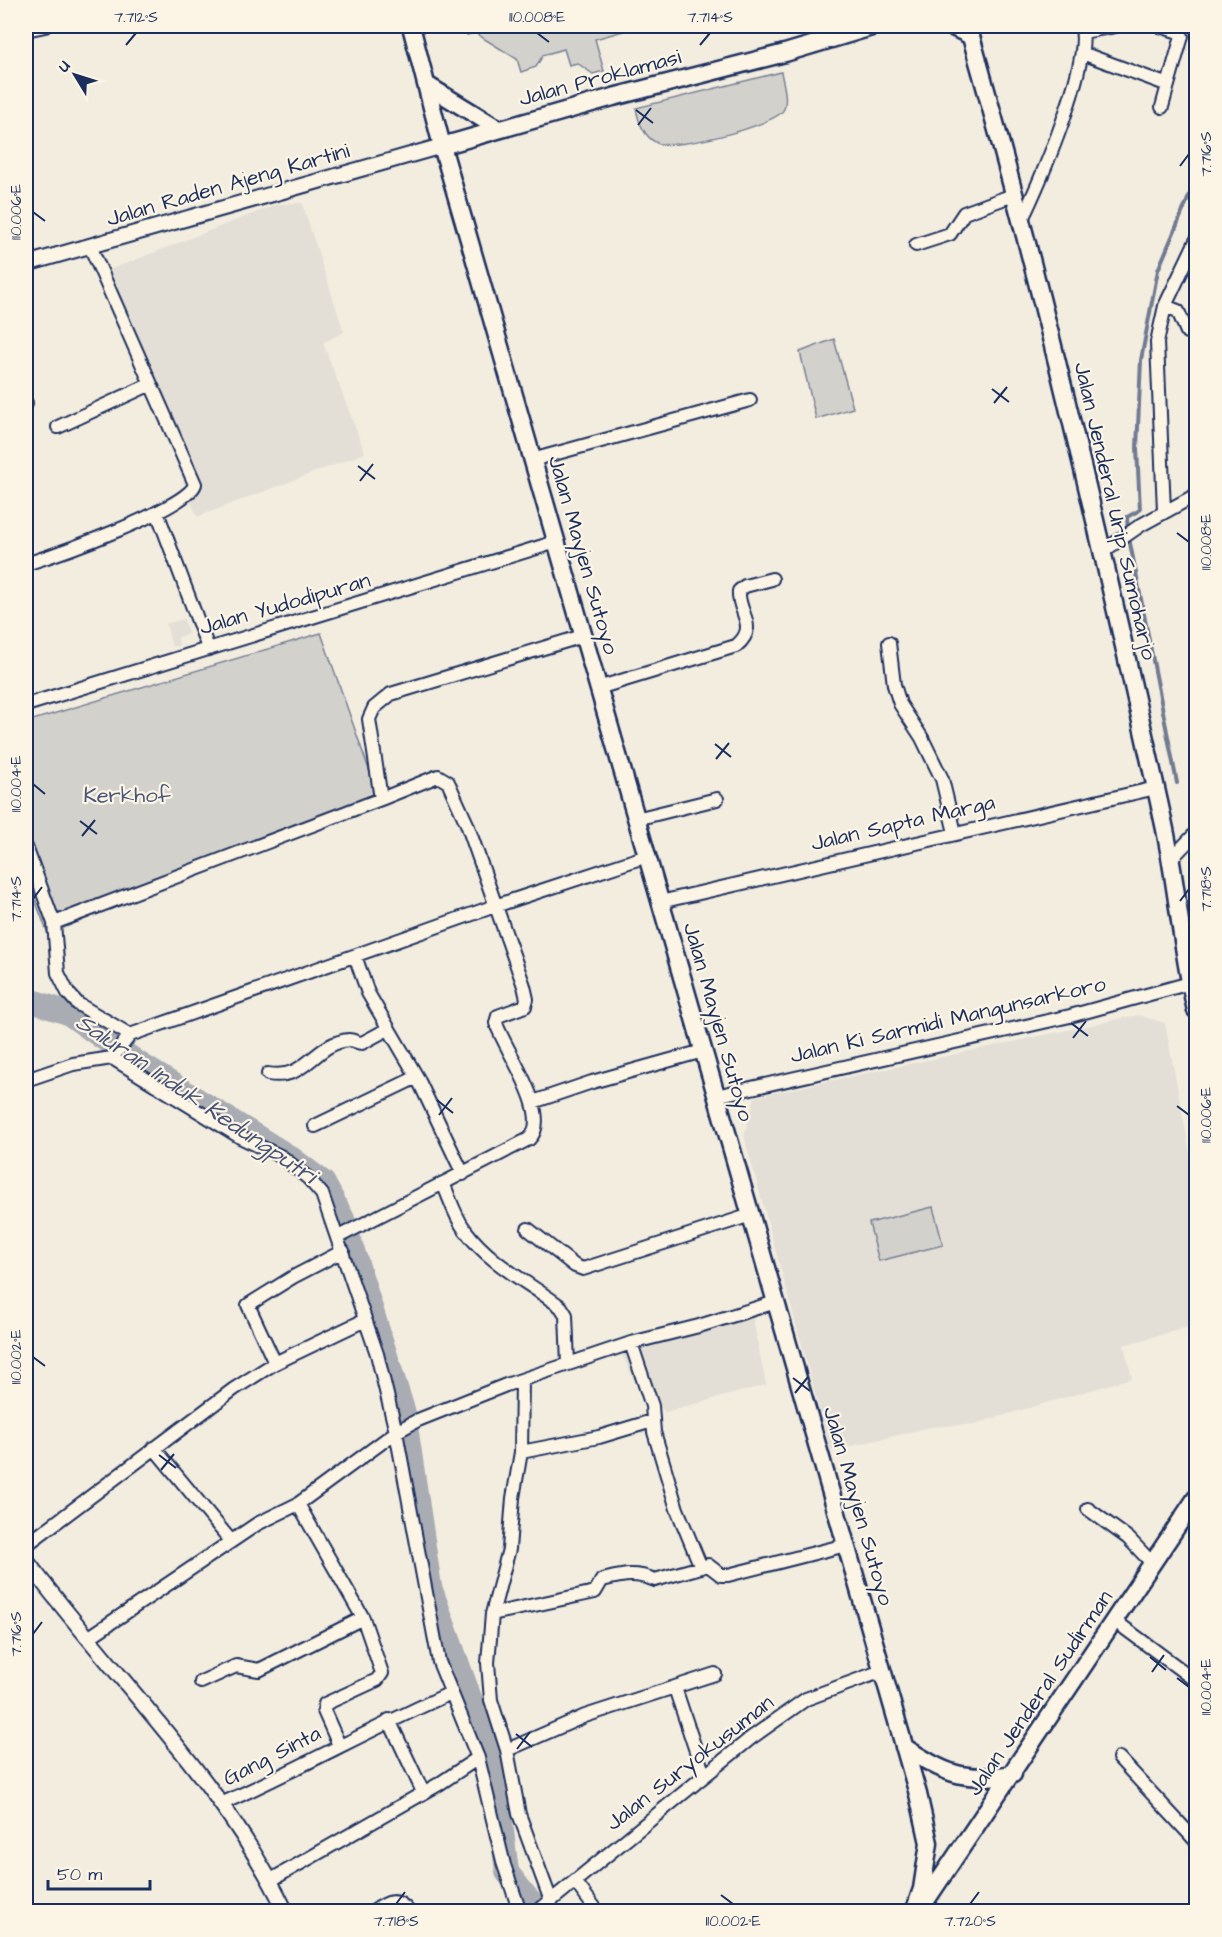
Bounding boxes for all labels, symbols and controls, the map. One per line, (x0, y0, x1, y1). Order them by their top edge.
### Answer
text: 7.712°S (114, 7, 158, 28)
text: 110.008°E (509, 7, 565, 28)
text: 7.714°S (687, 7, 733, 28)
street label: Jalan Proklamasi (515, 41, 685, 115)
north arrow (45, 45, 105, 105)
text: U (53, 56, 75, 77)
text: 7.716°S (1196, 131, 1217, 176)
street label: Jalan Raden Ajeng Kartini (103, 135, 353, 236)
text: 110.006°E (6, 184, 27, 240)
street label: Jalan Jenderal Urip Sumoharjo (1066, 359, 1165, 664)
street label: Jalan Mayjen Sutoyo (539, 452, 626, 659)
text: 110.008°E (1196, 514, 1217, 570)
street label: Jalan Yudodipuran (196, 565, 374, 643)
text: 110.004°E (6, 756, 27, 812)
park label: Kerkhof (83, 780, 172, 811)
street label: Jalan Sapta Marga (808, 787, 998, 860)
text: 7.718°S (1196, 866, 1217, 912)
text: 7.714°S (6, 876, 27, 922)
street label: Jalan Mayjen Sutoyo (674, 919, 761, 1126)
street label: Jalan Ki Sarmidi Mangunsarkoro (787, 968, 1110, 1072)
water label: Saluran Induk Kedungputri (68, 1006, 326, 1195)
text: 110.006°E (1196, 1087, 1217, 1143)
text: 110.002°E (6, 1329, 27, 1385)
street label: Jalan Mayjen Sutoyo (814, 1403, 901, 1610)
street label: Jalan Jenderal Sudirman (959, 1584, 1121, 1802)
text: 7.716°S (6, 1611, 27, 1656)
text: 110.004°E (1196, 1659, 1217, 1715)
street label: Jalan Suryokusuman (600, 1688, 781, 1839)
street label: Gang Sinta (218, 1718, 327, 1795)
scale bar (48, 1853, 150, 1891)
text: 50 m (57, 1862, 102, 1887)
text: 7.718°S (373, 1911, 419, 1932)
text: 110.002°E (705, 1911, 761, 1932)
text: 7.720°S (944, 1911, 996, 1932)

